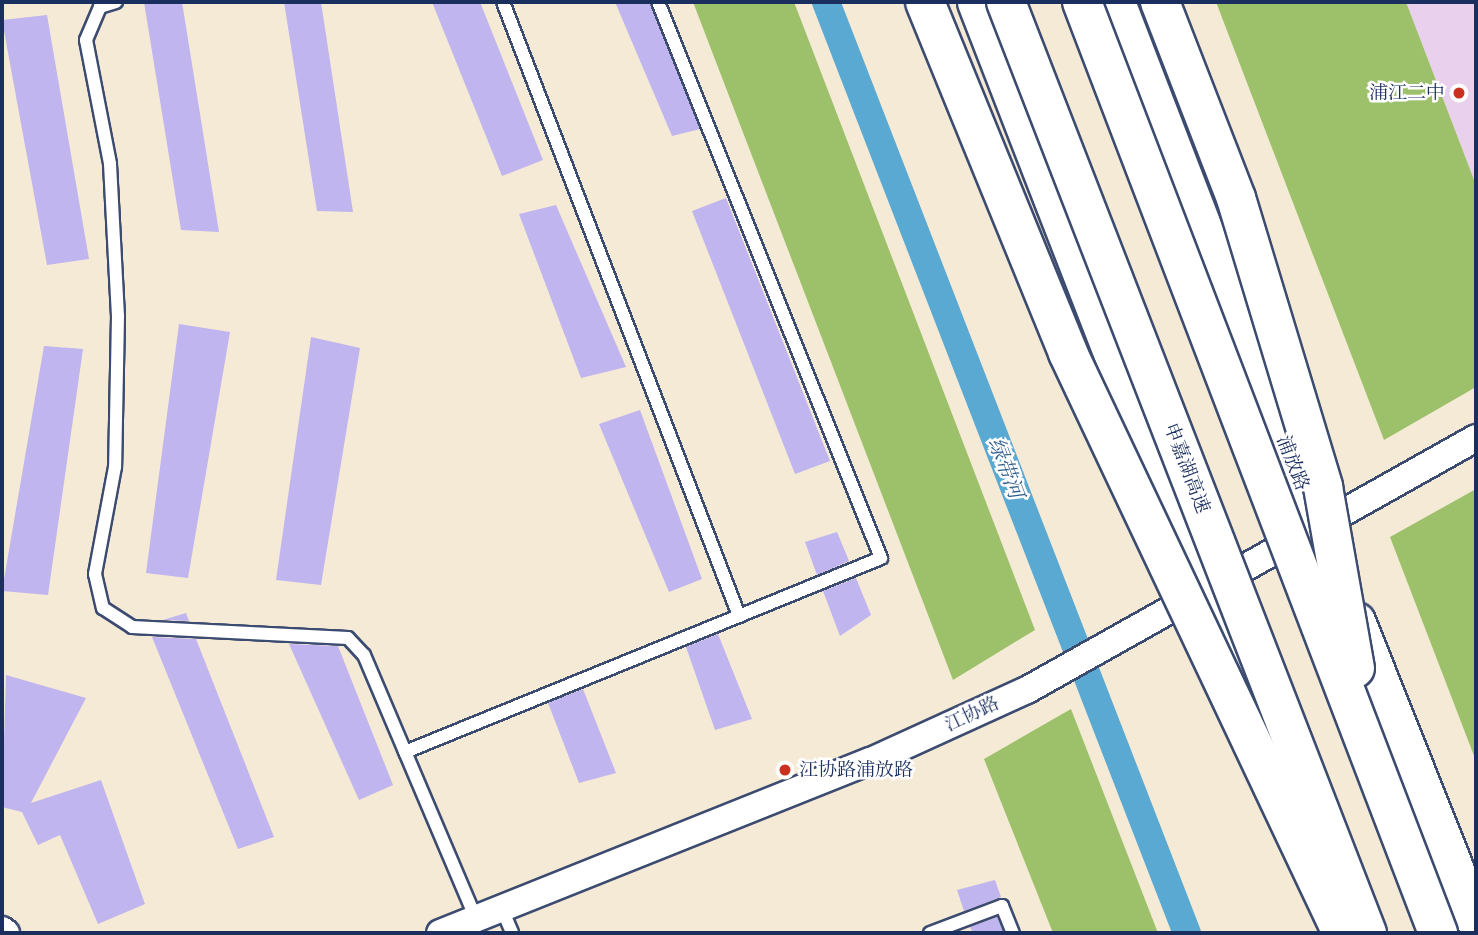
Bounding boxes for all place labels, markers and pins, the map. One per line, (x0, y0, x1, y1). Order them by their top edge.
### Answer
place label: 浦江二中 (1369, 82, 1445, 104)
marker: 浦江二中 (1451, 85, 1467, 101)
place label: 江协路浦放路 (799, 759, 913, 781)
marker: 江协路浦放路 (777, 762, 793, 778)

